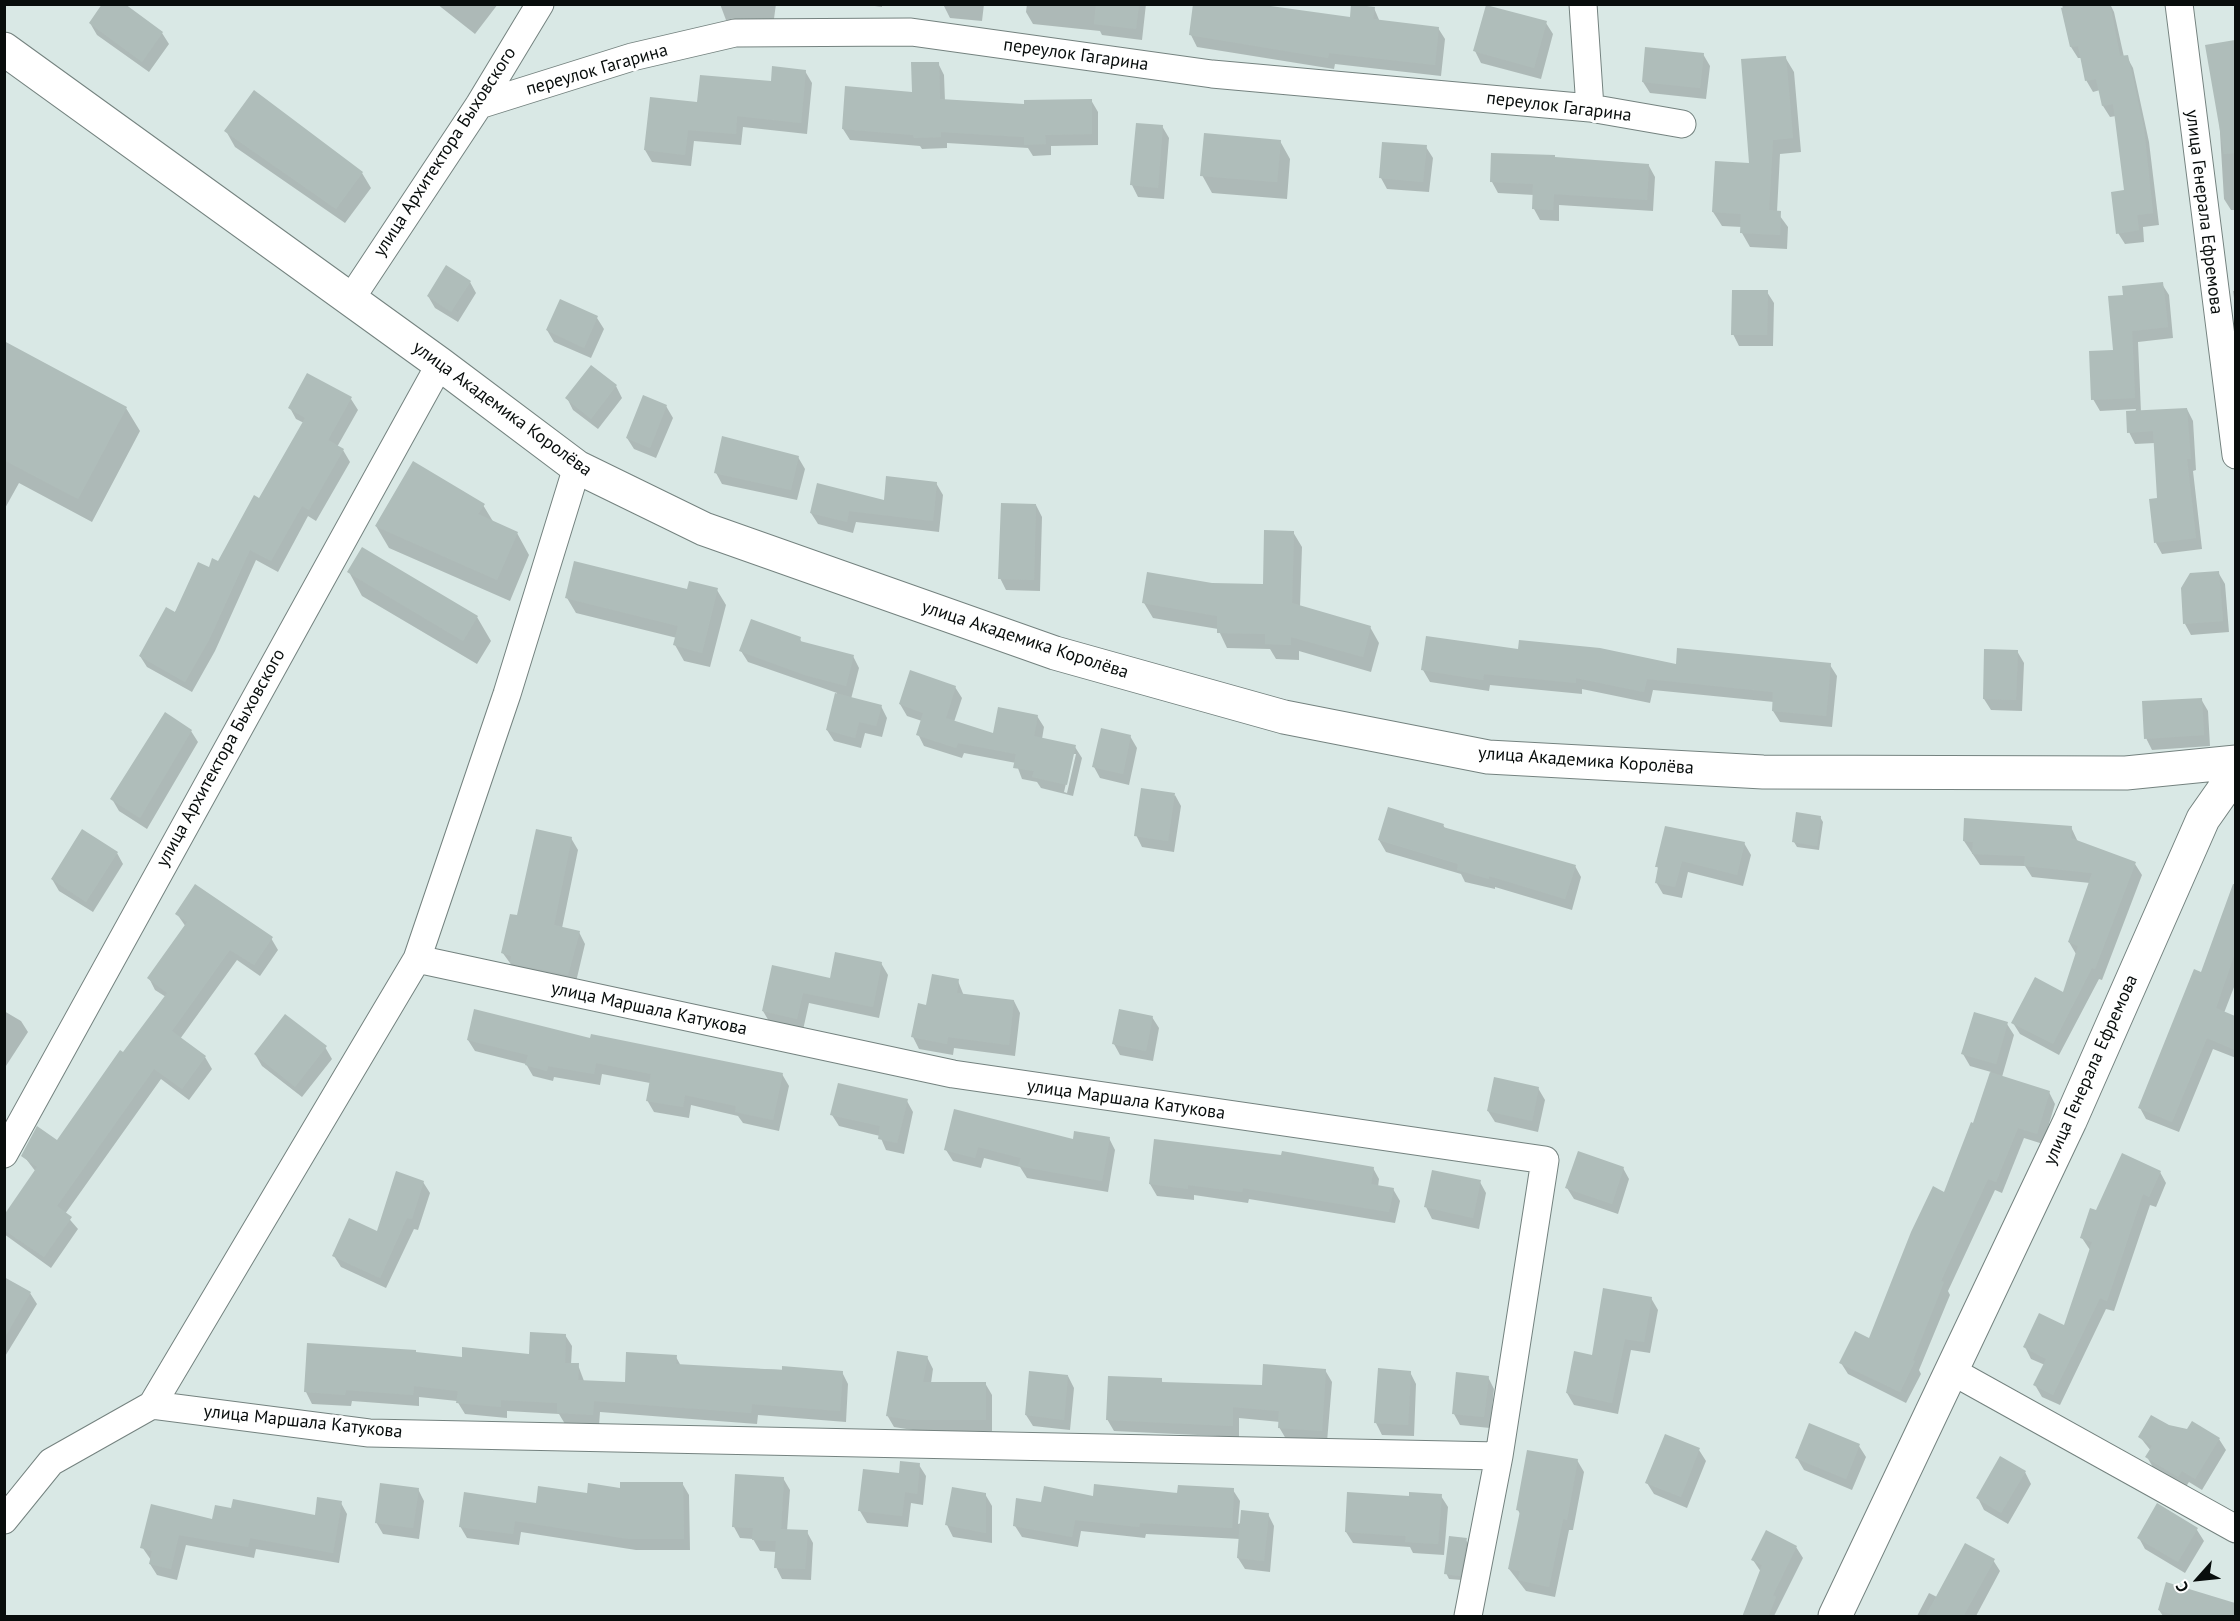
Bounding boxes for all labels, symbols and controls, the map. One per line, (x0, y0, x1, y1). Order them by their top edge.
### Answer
street label: переулок Гагарина (1002, 34, 1150, 76)
street label: переулок Гагарина (524, 39, 670, 101)
street label: улица Архитектора Быховского (369, 43, 521, 261)
street label: переулок Гагарина (1485, 87, 1633, 127)
street label: улица Генерала Ефремова (2181, 108, 2227, 316)
street label: улица Академика Королёва (408, 337, 596, 481)
street label: улица Академика Королёва (919, 596, 1131, 684)
street label: улица Архитектора Быховского (152, 645, 290, 871)
street label: улица Академика Королёва (1477, 743, 1695, 779)
street label: улица Генерала Ефремова (2039, 972, 2143, 1168)
street label: улица Маршала Катукова (549, 978, 749, 1040)
street label: улица Маршала Катукова (1026, 1075, 1226, 1125)
street label: улица Маршала Катукова (202, 1401, 404, 1443)
north arrow (2168, 1549, 2228, 1609)
text: С (2171, 1579, 2193, 1596)

